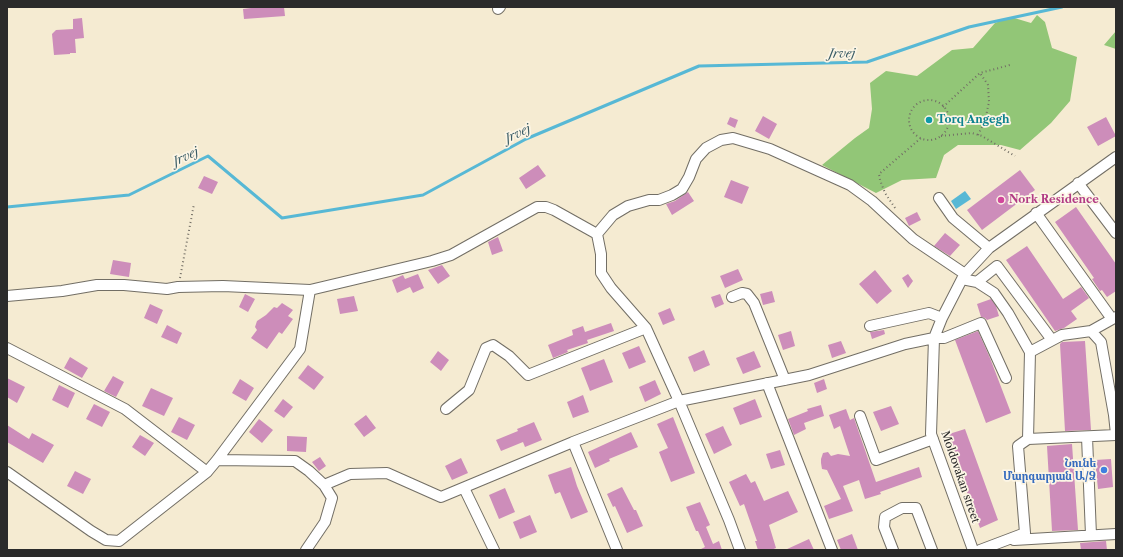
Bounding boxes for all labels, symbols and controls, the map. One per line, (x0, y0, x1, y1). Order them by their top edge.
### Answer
water label: Jrvej (829, 47, 855, 61)
place label: Torq Angegh (937, 113, 1010, 127)
marker: Torq Angegh (924, 115, 934, 125)
water label: Jrvej (503, 122, 533, 146)
water label: Jrvej (171, 145, 201, 169)
place label: Nork Residence (1009, 193, 1099, 207)
marker: Nork Residence (996, 195, 1006, 205)
street label: Moldovakan street (938, 429, 982, 525)
place label: Նունե Մարգարյան Ա/Ձ (1003, 457, 1096, 483)
marker: Նունե Մարգարյան Ա/Ձ (1099, 465, 1109, 475)

